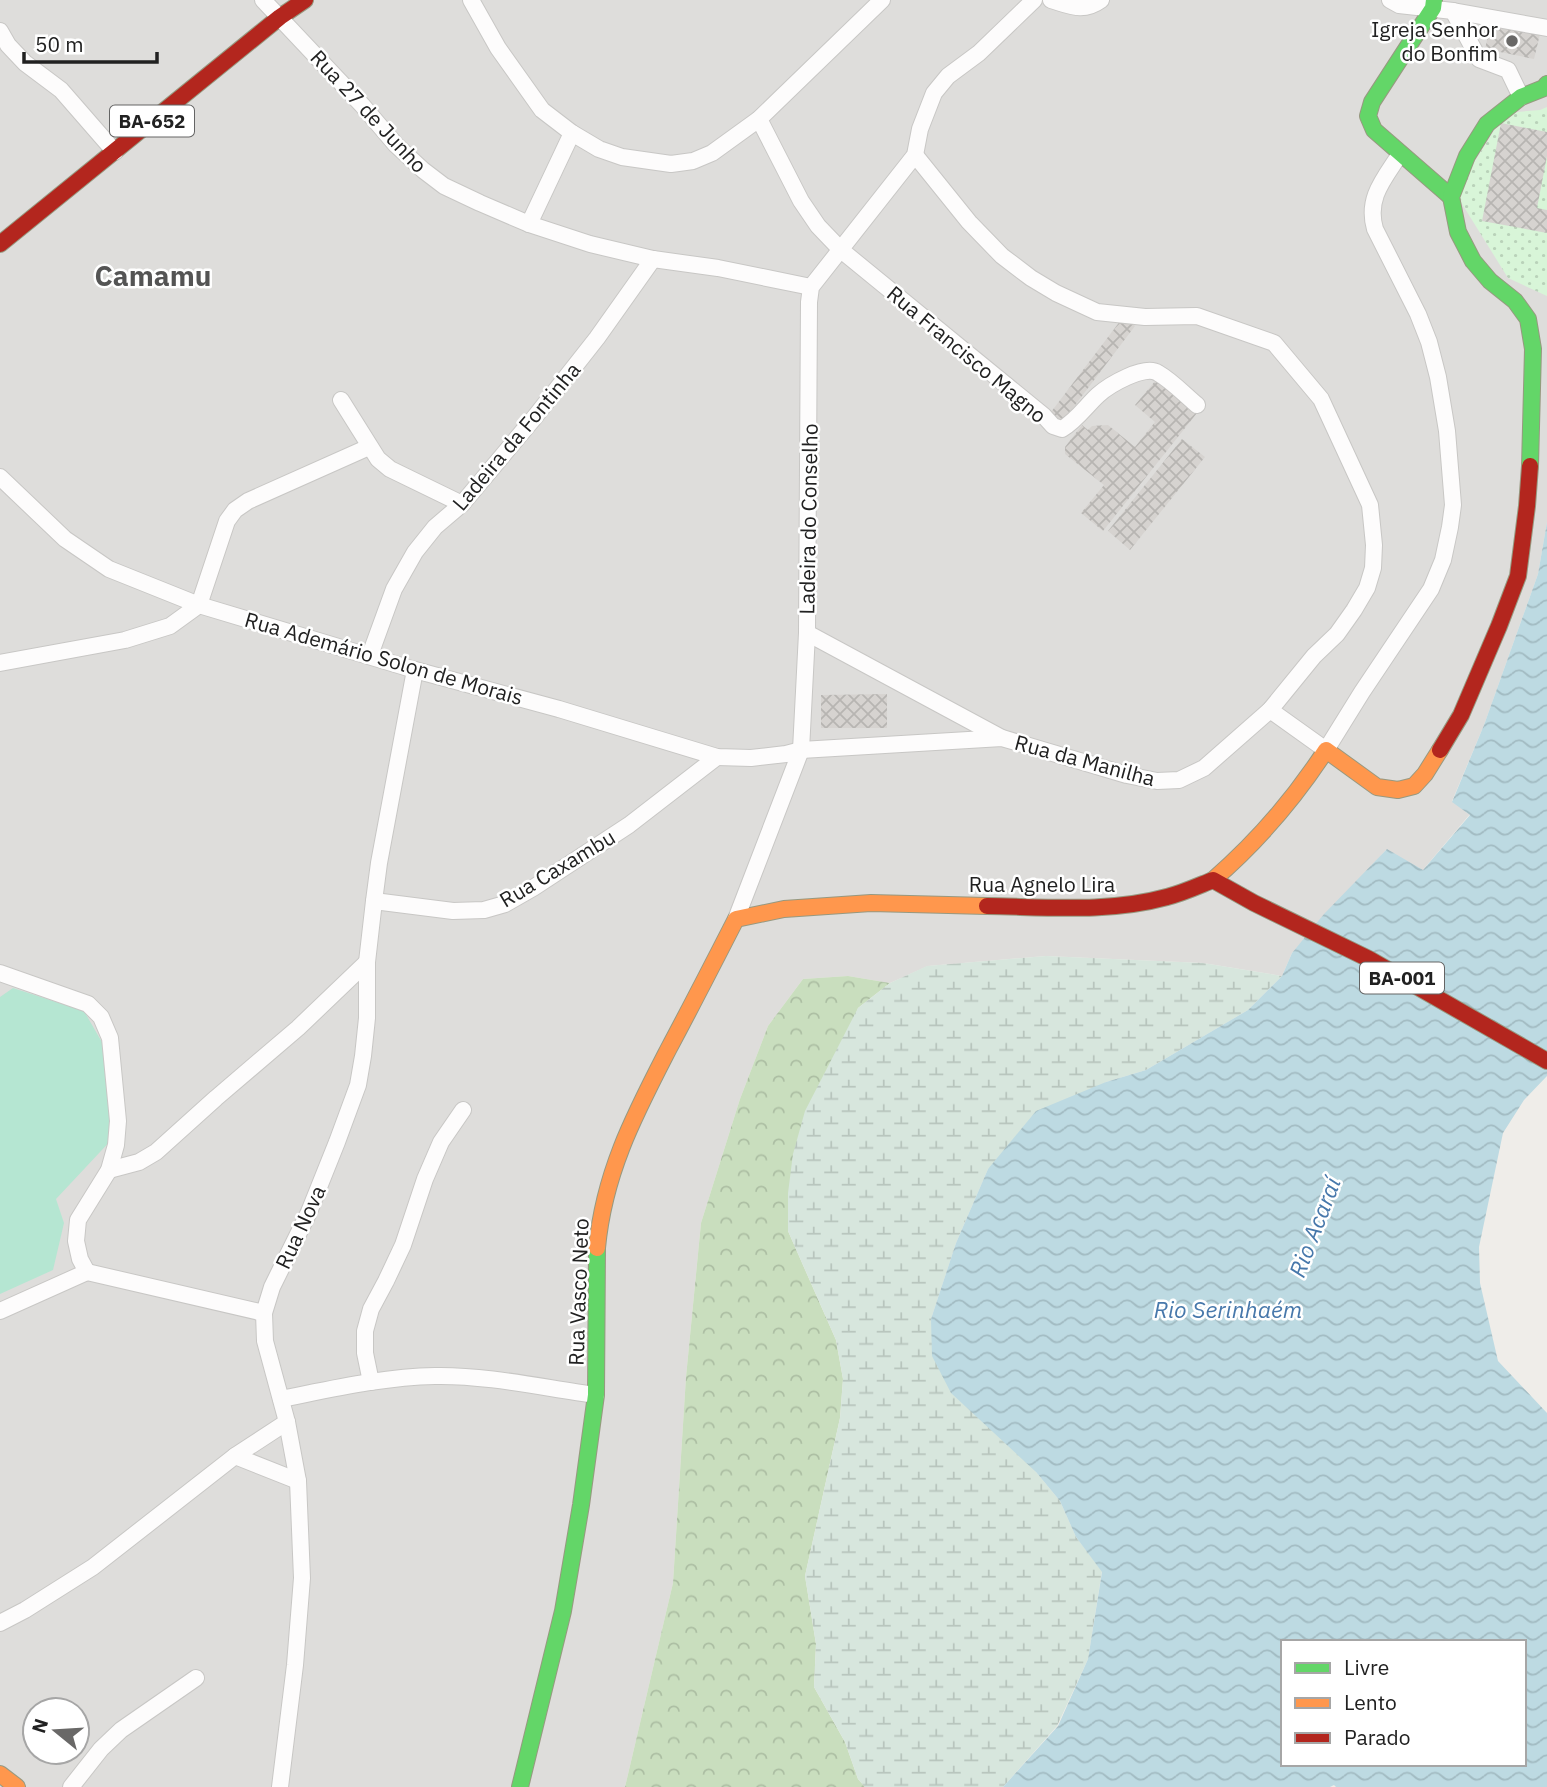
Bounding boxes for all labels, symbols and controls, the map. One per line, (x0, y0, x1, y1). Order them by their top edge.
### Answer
place label: Igreja Senhor do Bonfim (1371, 15, 1498, 67)
scale bar (24, 21, 158, 65)
text: 50 m (35, 30, 84, 58)
marker: Igreja Senhor do Bonfim (1504, 33, 1520, 49)
street label: Rua 27 de Junho (305, 43, 433, 179)
road number: BA-652 (110, 105, 194, 136)
district label: Camamu (95, 257, 211, 294)
street label: Rua Francisco Magno (881, 279, 1053, 429)
street label: Ladeira da Fontinha (446, 356, 586, 516)
street label: Ladeira do Conselho (792, 423, 824, 615)
street label: Rua Ademário Solon de Morais (242, 605, 526, 711)
street label: Rua da Manilha (1012, 728, 1158, 792)
street label: Rua Caxambu (494, 822, 620, 914)
street label: Rua Agnelo Lira (969, 870, 1115, 898)
road number: BA-001 (1360, 962, 1444, 994)
water label: Rio Acaraí (1281, 1171, 1347, 1281)
street label: Rua Nova (268, 1181, 332, 1273)
street label: Rua Vasco Neto (561, 1218, 595, 1366)
water label: Rio Serinhaém (1154, 1294, 1302, 1324)
legend (1281, 1640, 1526, 1766)
text: Livre (1344, 1653, 1389, 1681)
text: Lento (1344, 1688, 1397, 1716)
north arrow (21, 1696, 91, 1766)
text: N (26, 1715, 53, 1736)
text: Parado (1344, 1723, 1411, 1751)

